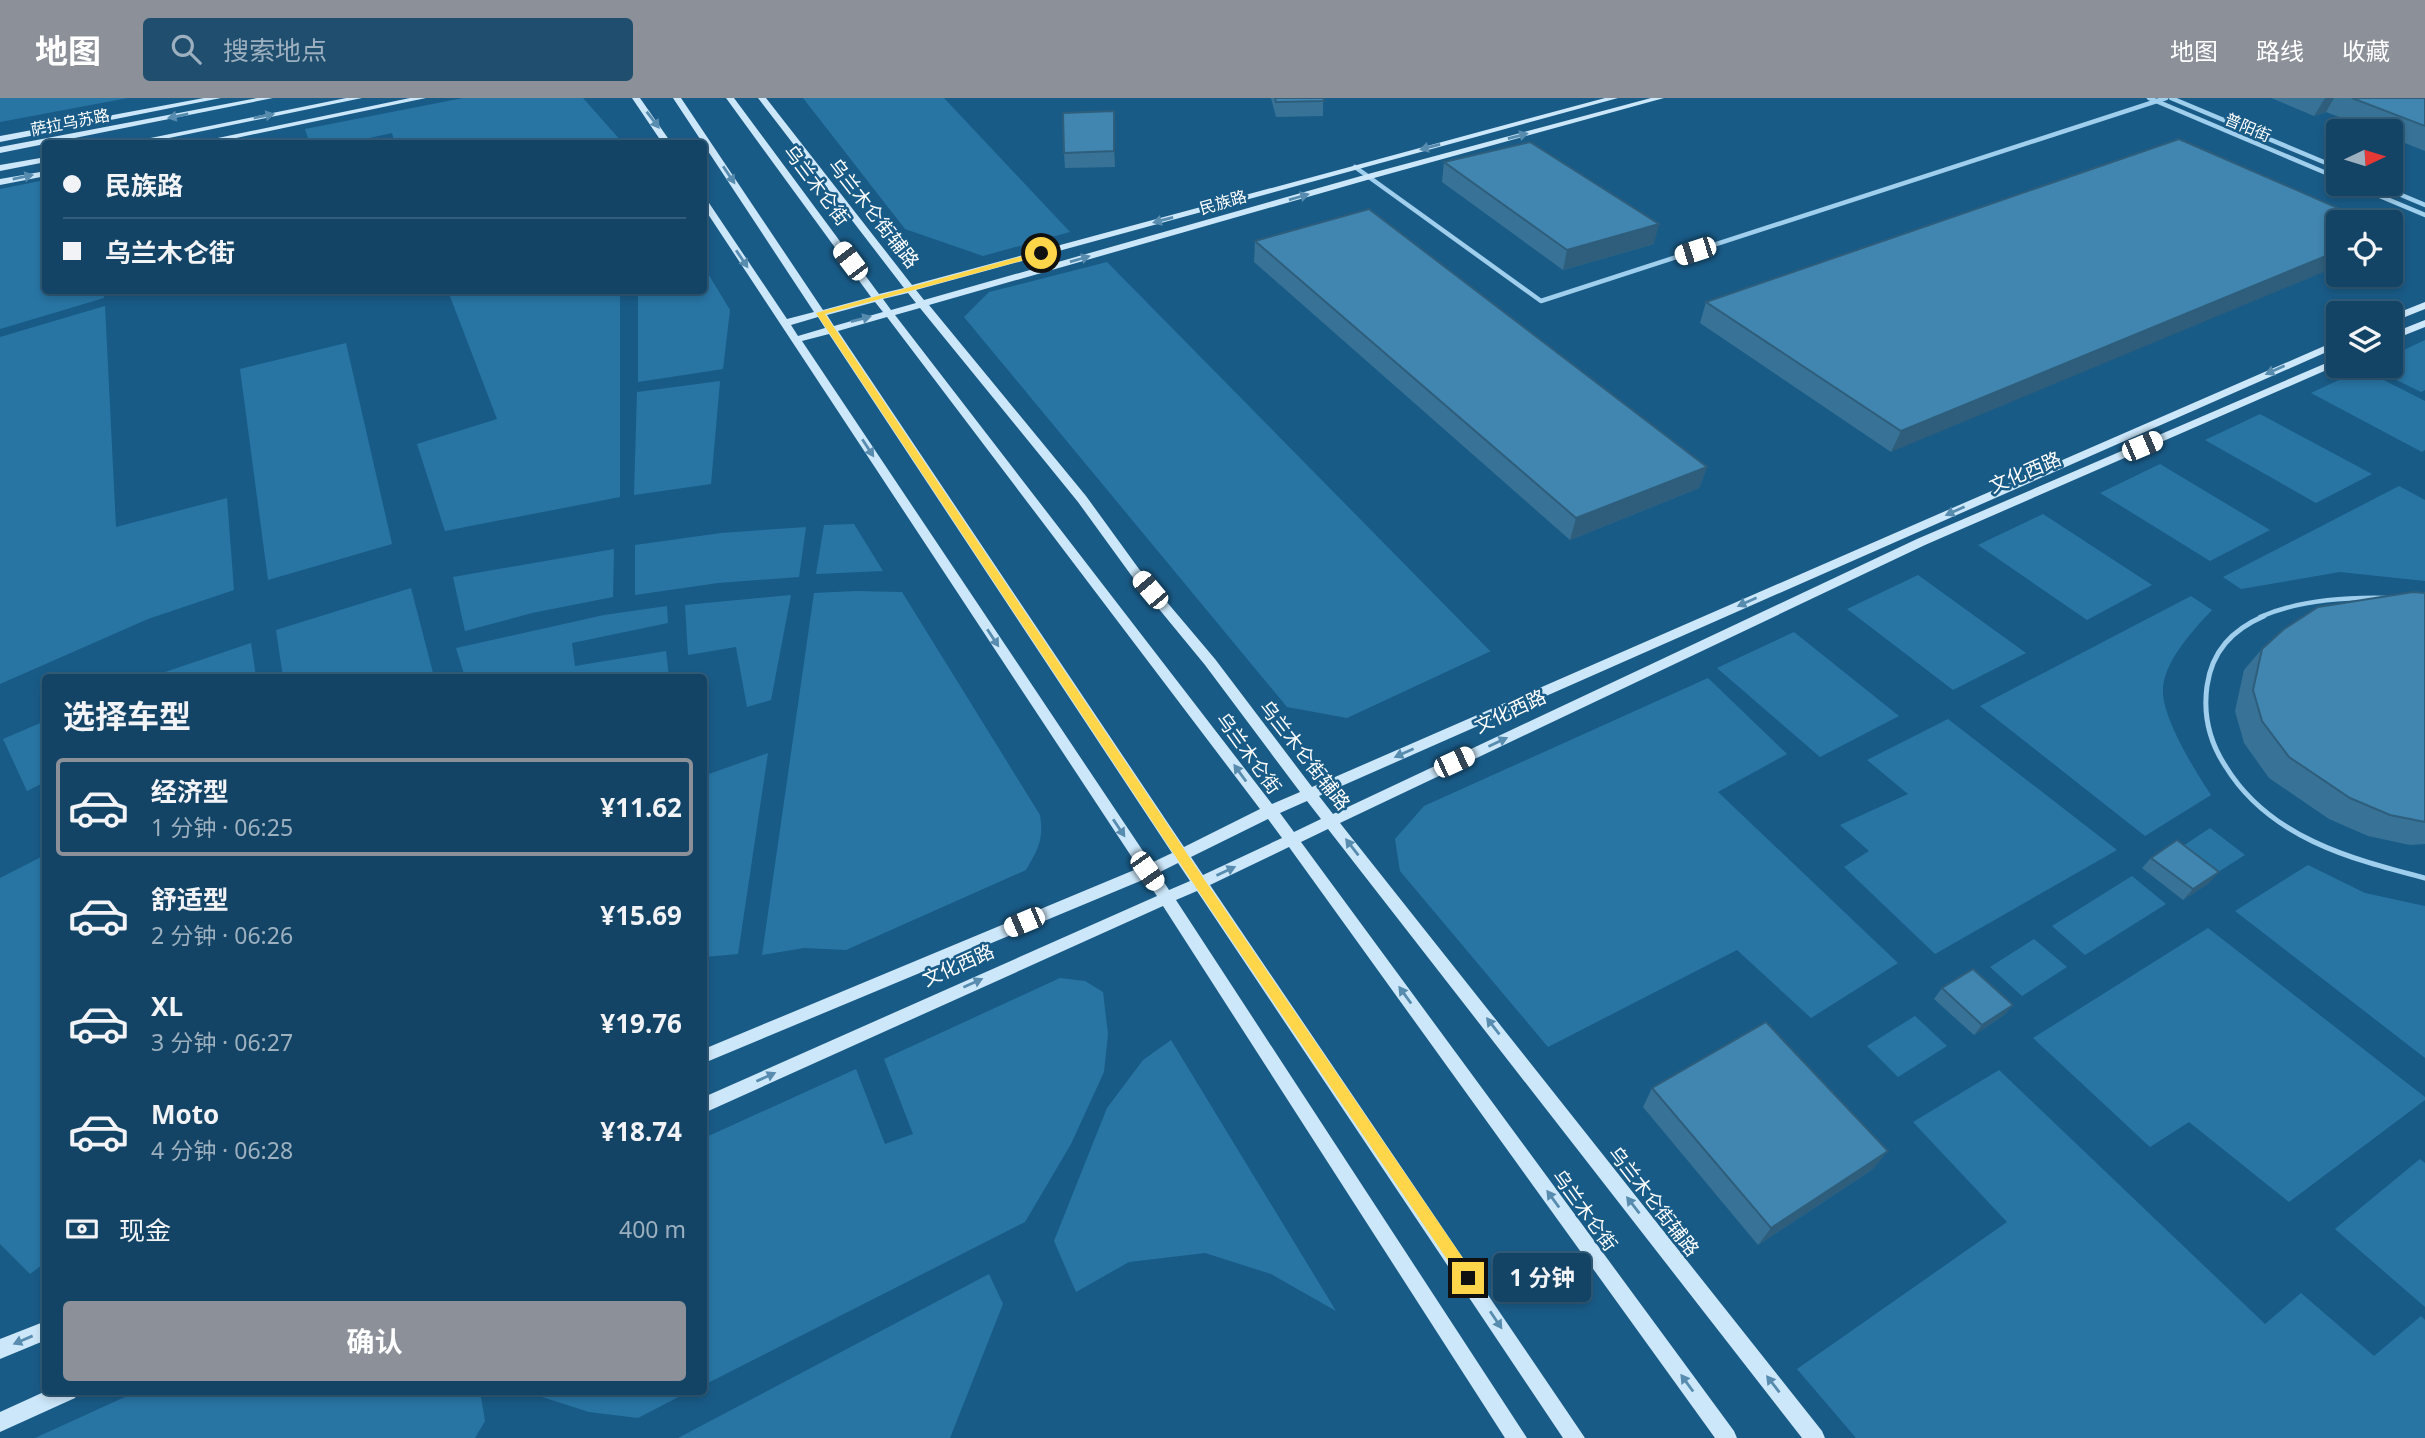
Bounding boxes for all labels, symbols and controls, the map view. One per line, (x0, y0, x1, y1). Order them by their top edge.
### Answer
search box (143, 18, 633, 81)
text: 地图 (35, 28, 101, 73)
icon: search (167, 30, 205, 68)
text: 搜索地点 (223, 32, 327, 68)
text: 地图 (2170, 34, 2218, 67)
text: 路线 (2256, 34, 2304, 67)
text: 收藏 (2342, 34, 2390, 67)
street label: 萨拉乌苏路 (29, 104, 111, 140)
street label: 普阳街 (2222, 107, 2274, 147)
one-way arrow (167, 110, 189, 121)
one-way arrow (253, 111, 275, 122)
one-way arrow (646, 111, 660, 129)
north arrow (2326, 119, 2403, 196)
map controls (2326, 119, 2403, 378)
one-way arrow (1507, 130, 1529, 141)
street label: 乌兰木仑街 (778, 139, 856, 231)
one-way arrow (1419, 142, 1441, 153)
street label: 乌兰木仑街辅路 (823, 153, 925, 273)
one-way arrow (722, 165, 735, 185)
text: 民族路 (105, 167, 183, 203)
one-way arrow (12, 172, 34, 183)
street label: 民族路 (1197, 185, 1249, 219)
one-way arrow (1289, 191, 1310, 201)
button: locate (2326, 210, 2403, 287)
one-way arrow (1152, 215, 1174, 226)
text: 乌兰木仑街 (105, 234, 235, 270)
car (1672, 235, 1719, 267)
route start (1025, 237, 1057, 269)
car (829, 238, 872, 284)
one-way arrow (735, 250, 749, 268)
one-way arrow (1070, 253, 1091, 263)
button: layers (2326, 301, 2403, 378)
one-way arrow (851, 314, 872, 324)
one-way arrow (2265, 365, 2286, 376)
car (2119, 428, 2166, 464)
one-way arrow (861, 439, 874, 458)
street label: 文化西路 (1985, 445, 2065, 499)
one-way arrow (1945, 505, 1965, 517)
car (1129, 567, 1172, 613)
one-way arrow (1736, 597, 1757, 608)
one-way arrow (986, 629, 1000, 647)
street label: 文化西路 (1470, 683, 1550, 739)
text: 选择车型 (63, 694, 191, 737)
street label: 乌兰木仑街辅路 (1254, 695, 1356, 815)
street label: 乌兰木仑街 (1211, 707, 1287, 799)
one-way arrow (1487, 736, 1508, 747)
car (1431, 744, 1478, 780)
one-way arrow (1393, 748, 1414, 759)
one-way arrow (1233, 764, 1247, 782)
text: 经济型 (151, 773, 229, 809)
icon: car (67, 776, 130, 839)
text: ¥11.62 (600, 789, 682, 825)
text: 1 分钟 · 06:25 (151, 811, 293, 843)
one-way arrow (1112, 819, 1126, 837)
one-way arrow (1346, 838, 1360, 856)
car (1127, 848, 1168, 894)
one-way arrow (1216, 865, 1236, 877)
text: 舒适型 (151, 881, 229, 917)
icon: car (67, 884, 130, 947)
text: ¥15.69 (600, 897, 682, 933)
car (1001, 904, 1048, 940)
text: 2 分钟 · 06:26 (151, 919, 293, 951)
street label: 文化西路 (918, 938, 998, 992)
one-way arrow (963, 977, 983, 989)
one-way arrow (1398, 986, 1412, 1004)
text: XL (151, 988, 183, 1024)
icon: car (67, 992, 130, 1055)
text: ¥19.76 (600, 1005, 682, 1041)
one-way arrow (1485, 1018, 1500, 1036)
text: 3 分钟 · 06:27 (151, 1026, 293, 1058)
one-way arrow (756, 1071, 776, 1083)
text: Moto (151, 1096, 219, 1132)
icon: car (67, 1100, 130, 1163)
text: ¥18.74 (600, 1113, 682, 1149)
text: 4 分钟 · 06:28 (151, 1134, 293, 1166)
street label: 乌兰木仑街辅路 (1603, 1141, 1705, 1261)
street label: 乌兰木仑街 (1547, 1164, 1623, 1256)
one-way arrow (1546, 1190, 1560, 1208)
one-way arrow (1626, 1197, 1641, 1214)
icon: cash (63, 1210, 101, 1248)
text: 现金 (119, 1212, 171, 1248)
text: 400 m (619, 1213, 686, 1245)
callout: 1 分钟 (1492, 1254, 1590, 1302)
text: 1 分钟 (1509, 1261, 1575, 1293)
route end (1452, 1262, 1484, 1294)
button: 确认 (63, 1301, 686, 1381)
one-way arrow (1490, 1311, 1503, 1330)
one-way arrow (12, 1334, 33, 1345)
one-way arrow (1680, 1374, 1694, 1392)
one-way arrow (1766, 1376, 1781, 1394)

